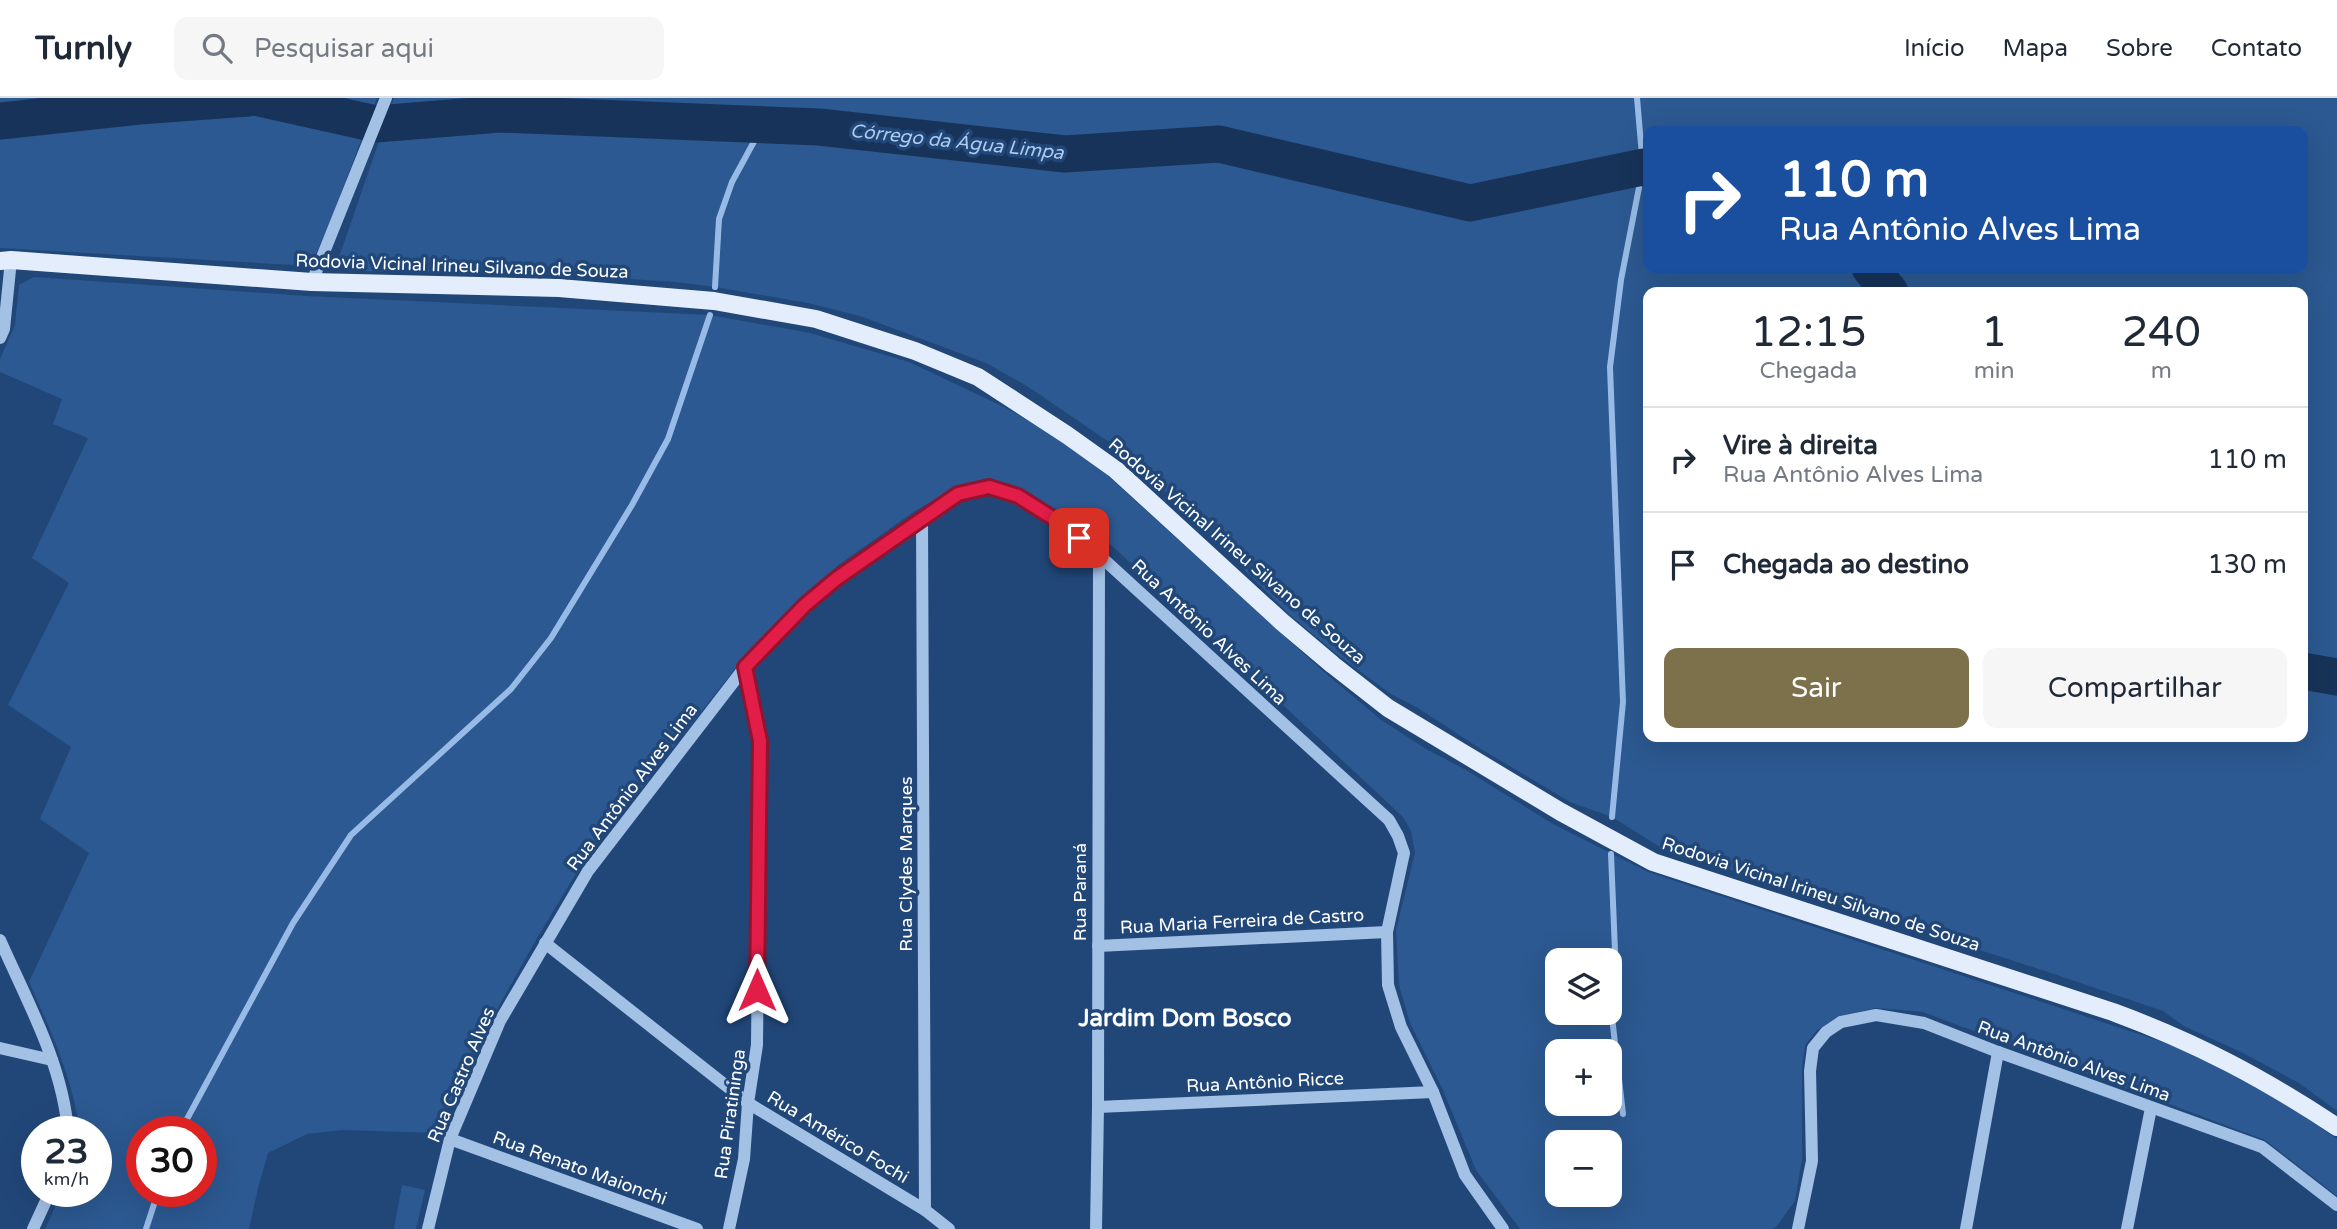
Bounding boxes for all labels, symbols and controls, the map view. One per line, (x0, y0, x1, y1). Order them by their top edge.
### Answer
search box (174, 17, 664, 80)
text: Turnly (35, 29, 132, 68)
icon: search (198, 29, 236, 67)
text: Pesquisar aqui (254, 33, 434, 64)
text: Início (1904, 34, 1965, 63)
text: Mapa (2003, 34, 2068, 63)
text: Sobre (2106, 34, 2173, 63)
text: Contato (2211, 34, 2302, 63)
water label: Córrego da Água Limpa (849, 120, 1066, 164)
text: 110 m (1779, 151, 1929, 210)
icon: right (1664, 154, 1755, 245)
text: Rua Antônio Alves Lima (1779, 211, 2141, 249)
street label: Rodovia Vicinal Irineu Silvano de Souza (295, 249, 629, 283)
text: 12:15 (1750, 307, 1867, 358)
text: 1 (1981, 307, 2007, 358)
text: 240 (2122, 307, 2201, 358)
text: Chegada (1759, 357, 1857, 385)
text: min (1974, 357, 2015, 385)
text: m (2151, 357, 2172, 385)
text: Vire à direita (1723, 430, 1878, 461)
street label: Rodovia Vicinal Irineu Silvano de Souza (1104, 433, 1370, 669)
icon: right (1664, 441, 1702, 479)
text: 110 m (2207, 444, 2287, 475)
text: Rua Antônio Alves Lima (1723, 461, 1983, 489)
pin (1049, 508, 1109, 568)
icon: arrive (1060, 519, 1098, 557)
icon: arrive (1664, 546, 1702, 584)
text: Chegada ao destino (1723, 549, 1969, 580)
text: 130 m (2207, 549, 2287, 580)
street label: Rua Antônio Alves Lima (1127, 555, 1291, 709)
button: Sair (1664, 648, 1969, 728)
button: Compartilhar (1983, 648, 2287, 728)
street label: Rua Antônio Alves Lima (562, 699, 702, 875)
street label: Rua Clydes Marques (895, 776, 917, 952)
street label: Rodovia Vicinal Irineu Silvano de Souza (1659, 832, 1983, 956)
street label: Rua Paraná (1069, 843, 1091, 941)
street label: Rua Maria Ferreira de Castro (1119, 904, 1365, 938)
map controls (1545, 948, 1622, 1207)
button: layers (1545, 948, 1622, 1025)
position arrow (720, 953, 794, 1027)
street label: Rua Castro Alves (423, 1004, 499, 1146)
district label: Jardim Dom Bosco (1077, 1004, 1292, 1033)
street label: Rua Antônio Alves Lima (1975, 1016, 2173, 1106)
button: + (1545, 1039, 1622, 1116)
street label: Rua Piratininga (710, 1048, 750, 1180)
street label: Rua Antônio Ricce (1186, 1067, 1344, 1097)
street label: Rua Américo Fochi (763, 1086, 913, 1188)
speed limit sign: 30 (126, 1116, 217, 1207)
street label: Rua Renato Maionchi (490, 1126, 670, 1210)
button: − (1545, 1130, 1622, 1207)
text: 23 (45, 1131, 88, 1173)
text: km/h (44, 1168, 89, 1190)

